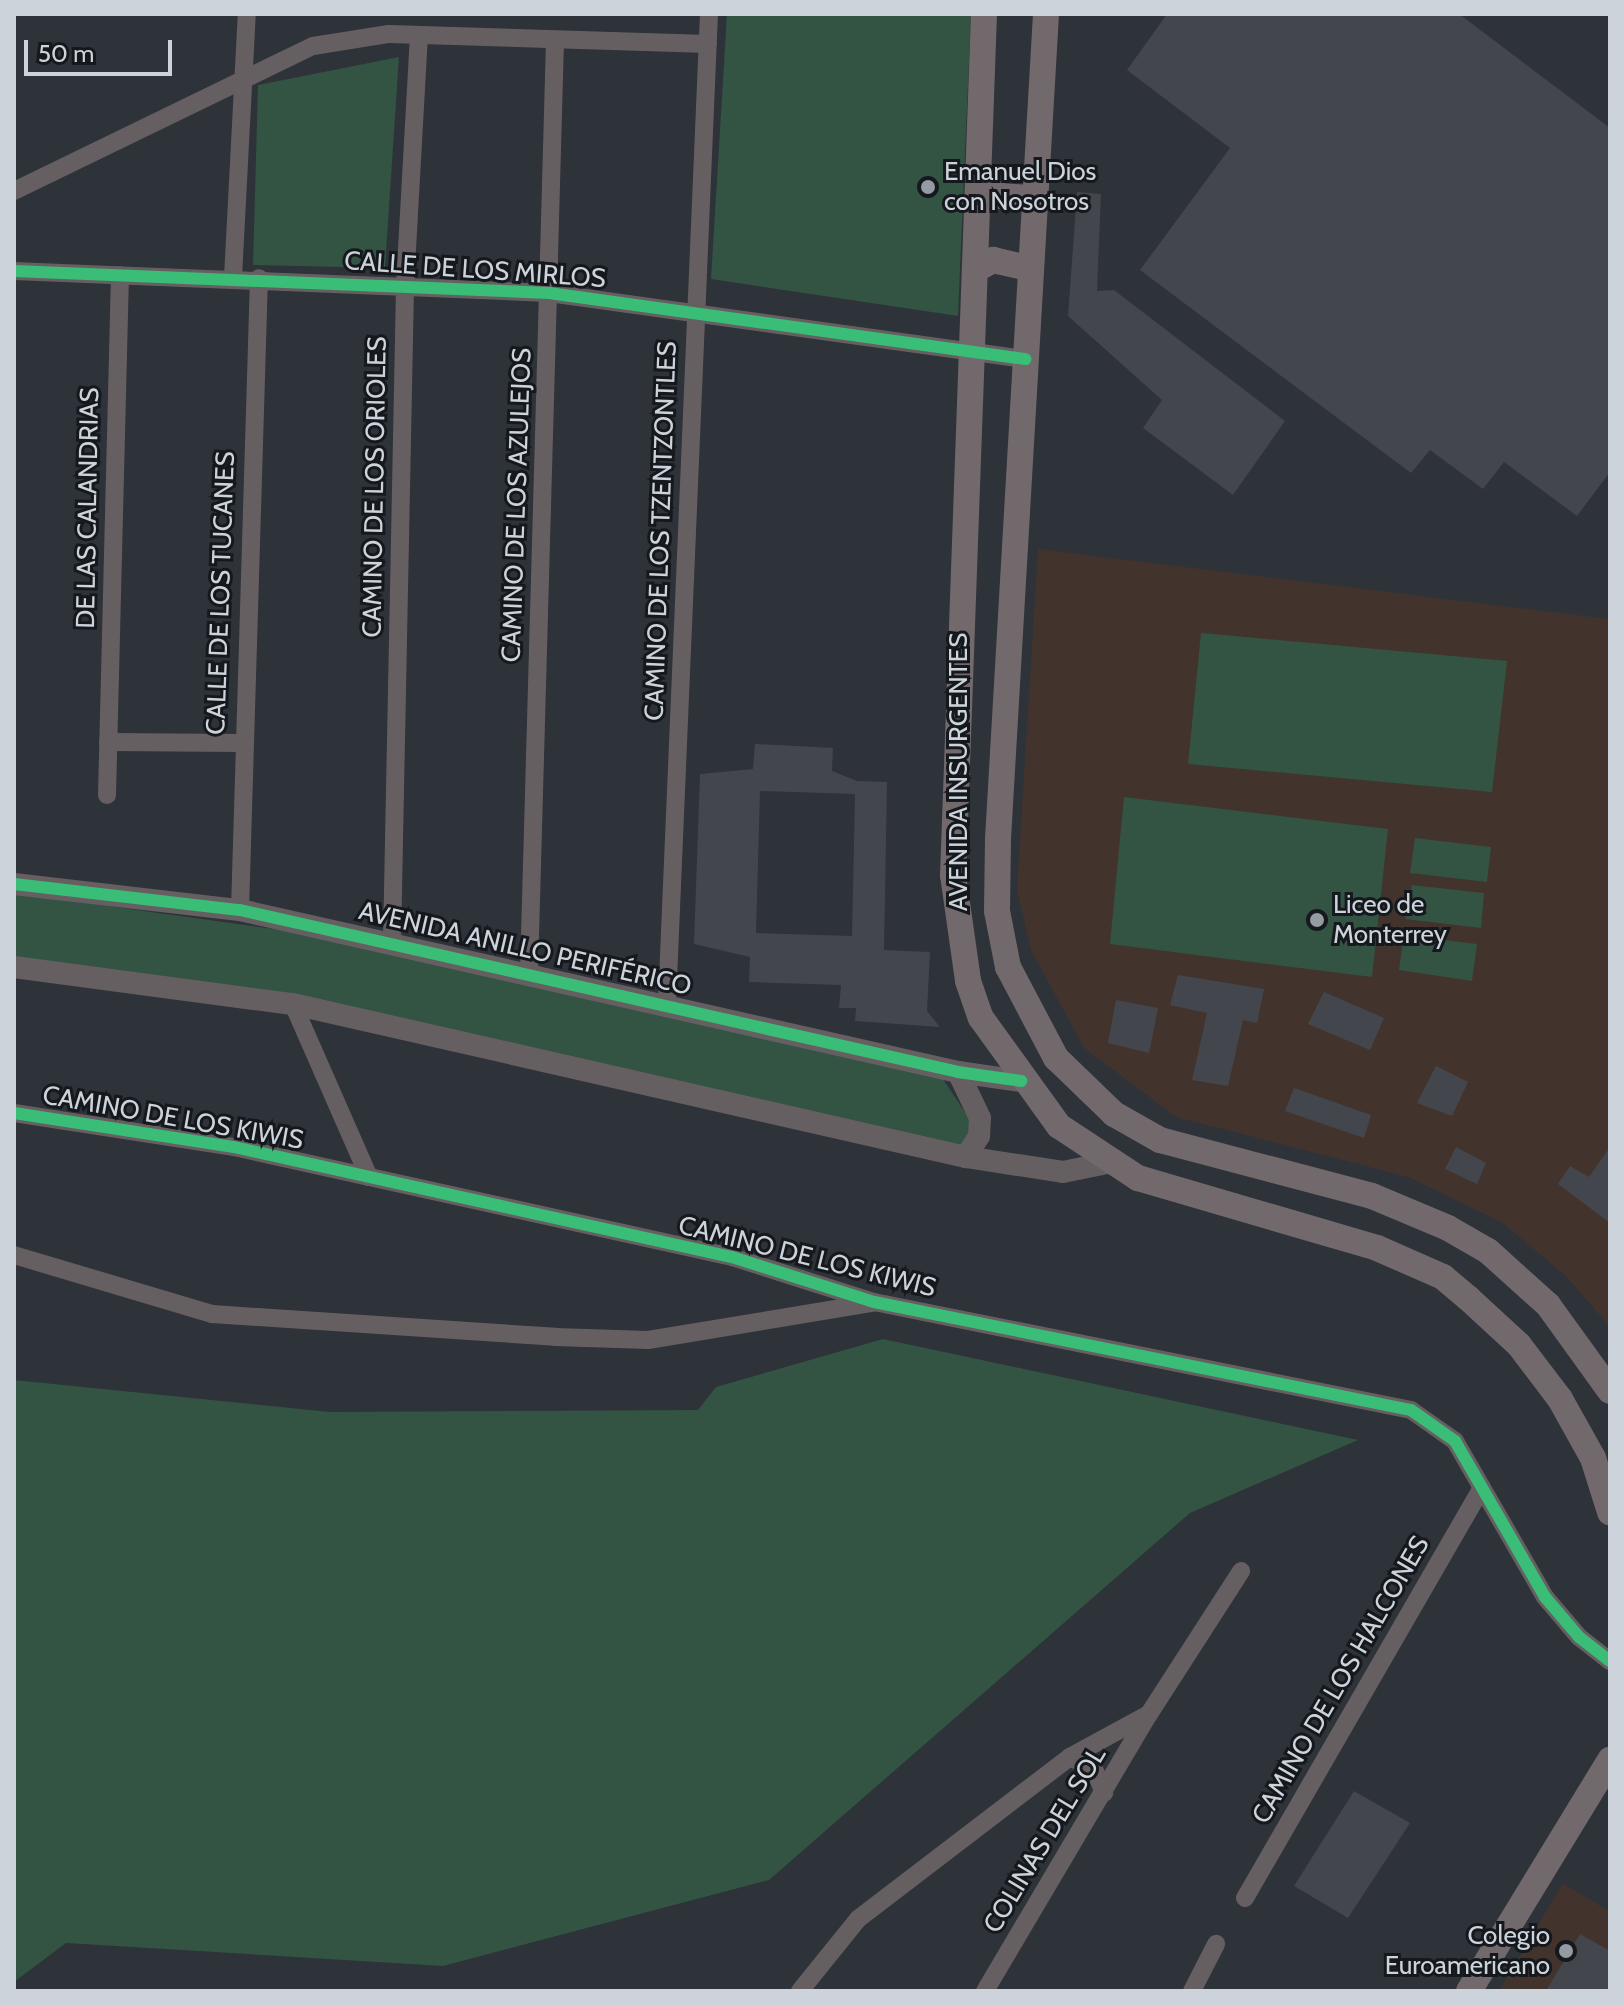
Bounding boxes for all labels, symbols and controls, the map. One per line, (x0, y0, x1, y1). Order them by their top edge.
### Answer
scale bar (28, 24, 176, 74)
text: 50 m (38, 39, 94, 68)
place label: Emanuel Dios con Nosotros (944, 156, 1096, 218)
marker: Emanuel Dios con Nosotros (919, 178, 937, 196)
street label: CALLE DE LOS MIRLOS (343, 245, 607, 295)
street label: CAMINO DE LOS ORIOLES (357, 336, 393, 638)
street label: CAMINO DE LOS TZENTZONTLES (639, 341, 683, 721)
street label: CAMINO DE LOS AZULEJOS (496, 347, 538, 663)
street label: DE LAS CALANDRIAS (70, 387, 106, 629)
street label: CALLE DE LOS TUCANES (200, 451, 242, 735)
street label: AVENIDA INSURGENTES (943, 633, 975, 911)
place label: Liceo de Monterrey (1333, 889, 1447, 950)
street label: AVENIDA ANILLO PERIFÉRICO (356, 896, 694, 1002)
marker: Liceo de Monterrey (1308, 911, 1326, 929)
street label: CAMINO DE LOS KIWIS (40, 1080, 306, 1156)
street label: CAMINO DE LOS KIWIS (675, 1210, 939, 1304)
street label: CAMINO DE LOS HALCONES (1246, 1531, 1436, 1829)
street label: COLINAS DEL SOL (977, 1741, 1113, 1939)
place label: Colegio Euroamericano (1385, 1920, 1550, 1982)
marker: Colegio Euroamericano (1557, 1942, 1575, 1960)

